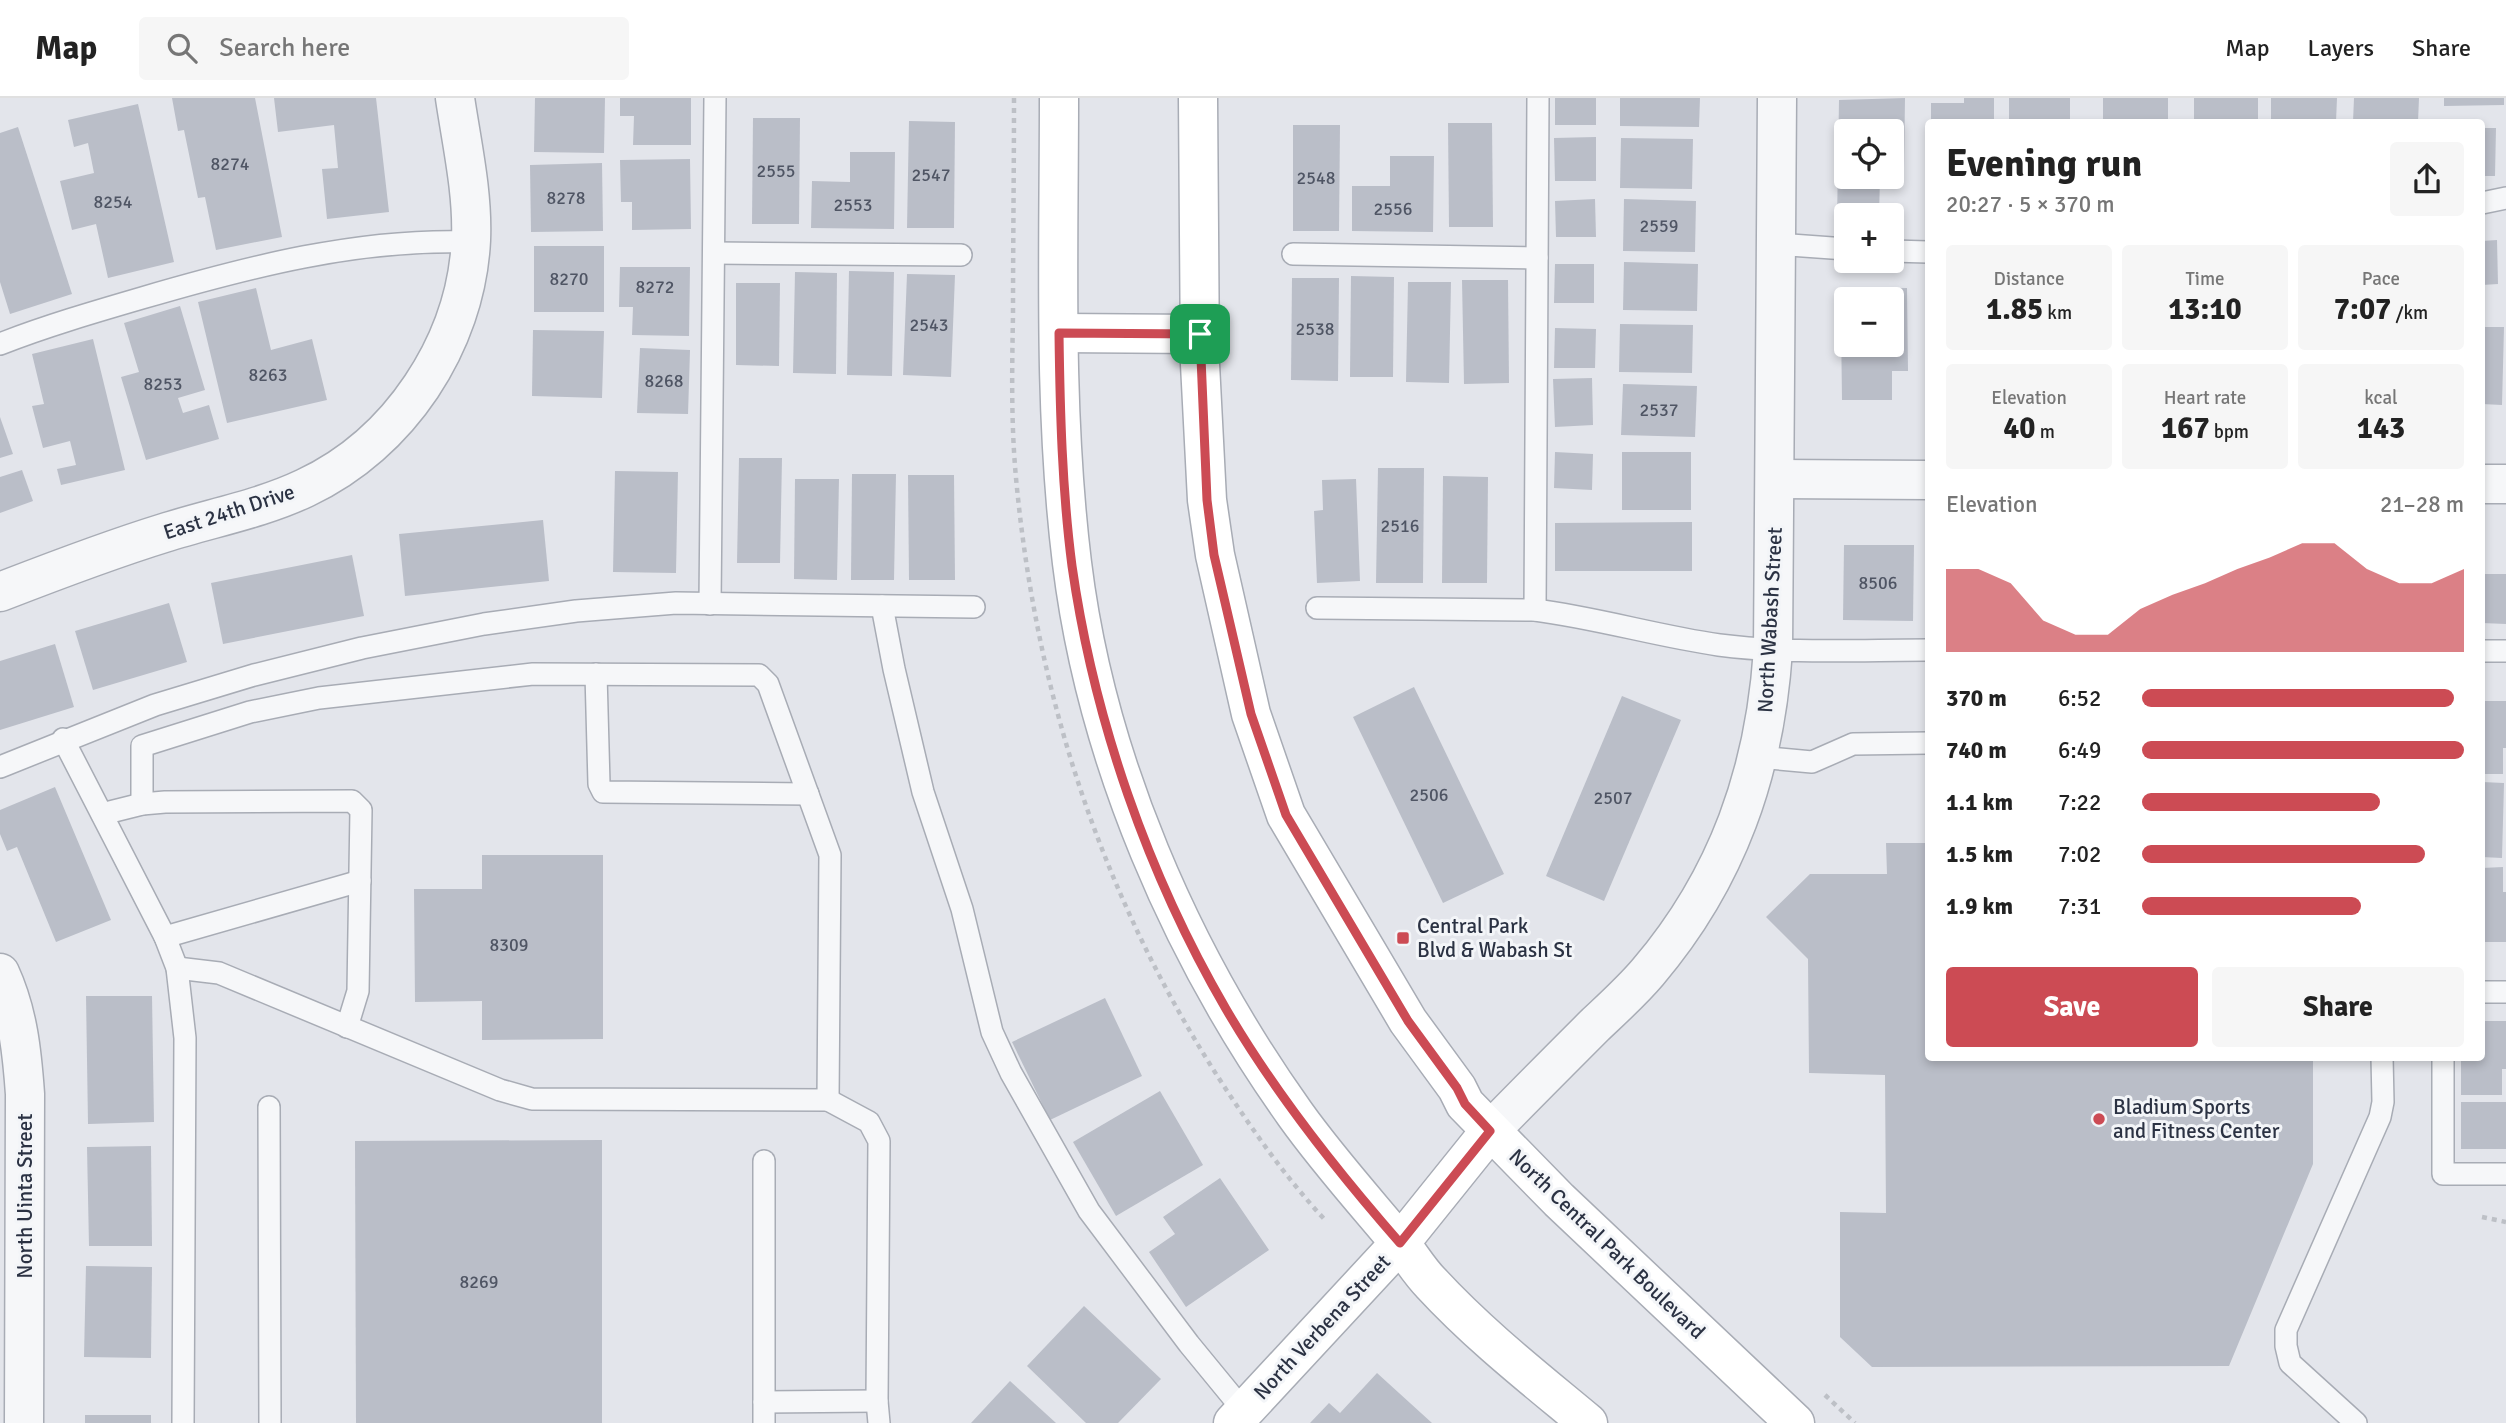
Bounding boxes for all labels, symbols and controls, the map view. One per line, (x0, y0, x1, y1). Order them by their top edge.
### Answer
search box (139, 17, 629, 80)
text: Map (35, 28, 97, 69)
icon: search (163, 29, 201, 67)
text: Search here (219, 32, 350, 64)
text: Map (2225, 33, 2270, 63)
text: Layers (2308, 33, 2374, 63)
text: Share (2412, 33, 2471, 63)
map controls (1834, 119, 1904, 357)
button: locate (1834, 119, 1904, 189)
text: Evening run (1946, 140, 2142, 187)
button: share (2390, 142, 2464, 216)
house number: 8274 (211, 153, 250, 175)
house number: 2555 (757, 160, 795, 182)
house number: 2547 (912, 164, 950, 186)
house number: 2548 (1297, 167, 1335, 189)
house number: 8278 (547, 187, 585, 209)
text: 20:27 · 5 × 370 m (1946, 190, 2115, 219)
house number: 8254 (94, 191, 133, 213)
house number: 2553 (834, 194, 872, 216)
house number: 2556 (1374, 198, 1412, 220)
button: + (1834, 203, 1904, 273)
house number: 2559 (1640, 215, 1678, 237)
text: Distance (1994, 267, 2064, 291)
text: Time (2185, 267, 2225, 291)
text: Pace (2362, 267, 2400, 291)
house number: 8270 (550, 268, 588, 290)
house number: 8272 (636, 276, 674, 298)
button: − (1834, 287, 1904, 357)
text: 1.85 (1986, 291, 2043, 328)
text: 13:10 (2168, 291, 2242, 328)
text: 7:07 (2334, 291, 2391, 328)
text: km (2043, 301, 2072, 325)
text: /km (2391, 301, 2428, 325)
pin (1170, 304, 1230, 364)
house number: 2543 (910, 314, 948, 336)
icon: arrive (1181, 315, 1219, 353)
house number: 2538 (1296, 318, 1334, 340)
house number: 8263 (249, 364, 287, 386)
house number: 8268 (645, 370, 683, 392)
house number: 8253 (144, 373, 182, 395)
text: Elevation (1991, 386, 2067, 410)
text: Heart rate (2164, 386, 2246, 410)
text: kcal (2364, 386, 2398, 410)
house number: 2537 (1640, 399, 1678, 421)
text: 40 (2003, 410, 2036, 447)
text: 167 (2161, 410, 2210, 447)
text: 143 (2357, 410, 2405, 447)
text: m (2036, 420, 2055, 444)
text: bpm (2210, 420, 2249, 444)
street label: East 24th Drive (160, 479, 298, 545)
text: Elevation (1946, 490, 2038, 519)
text: 21–28 m (2380, 490, 2464, 519)
house number: 2516 (1381, 515, 1419, 537)
street label: North Wabash Street (1752, 526, 1788, 714)
house number: 8506 (1859, 572, 1897, 594)
text: 370 m (1946, 684, 2007, 713)
text: 6:52 (2058, 684, 2101, 713)
text: 740 m (1946, 736, 2007, 765)
text: 6:49 (2058, 736, 2101, 765)
house number: 2506 (1410, 784, 1448, 806)
house number: 2507 (1594, 787, 1632, 809)
text: 1.1 km (1946, 788, 2013, 817)
text: 7:22 (2058, 788, 2101, 817)
text: 1.5 km (1946, 840, 2013, 869)
text: 7:02 (2058, 840, 2101, 869)
text: 1.9 km (1946, 892, 2013, 921)
text: 7:31 (2058, 892, 2101, 921)
place label: Central Park Blvd & Wabash St (1417, 913, 1572, 963)
marker: Central Park Blvd & Wabash St (1395, 930, 1411, 946)
house number: 8309 (490, 934, 528, 956)
button: Save (1946, 967, 2198, 1047)
button: Share (2212, 967, 2464, 1047)
place label: Bladium Sports and Fitness Center (2113, 1094, 2280, 1144)
marker: Bladium Sports and Fitness Center (2091, 1111, 2107, 1127)
street label: North Uinta Street (12, 1113, 38, 1279)
street label: North Central Park Boulevard (1503, 1143, 1711, 1345)
street label: North Verbena Street (1248, 1249, 1396, 1405)
house number: 8269 (460, 1271, 498, 1293)

